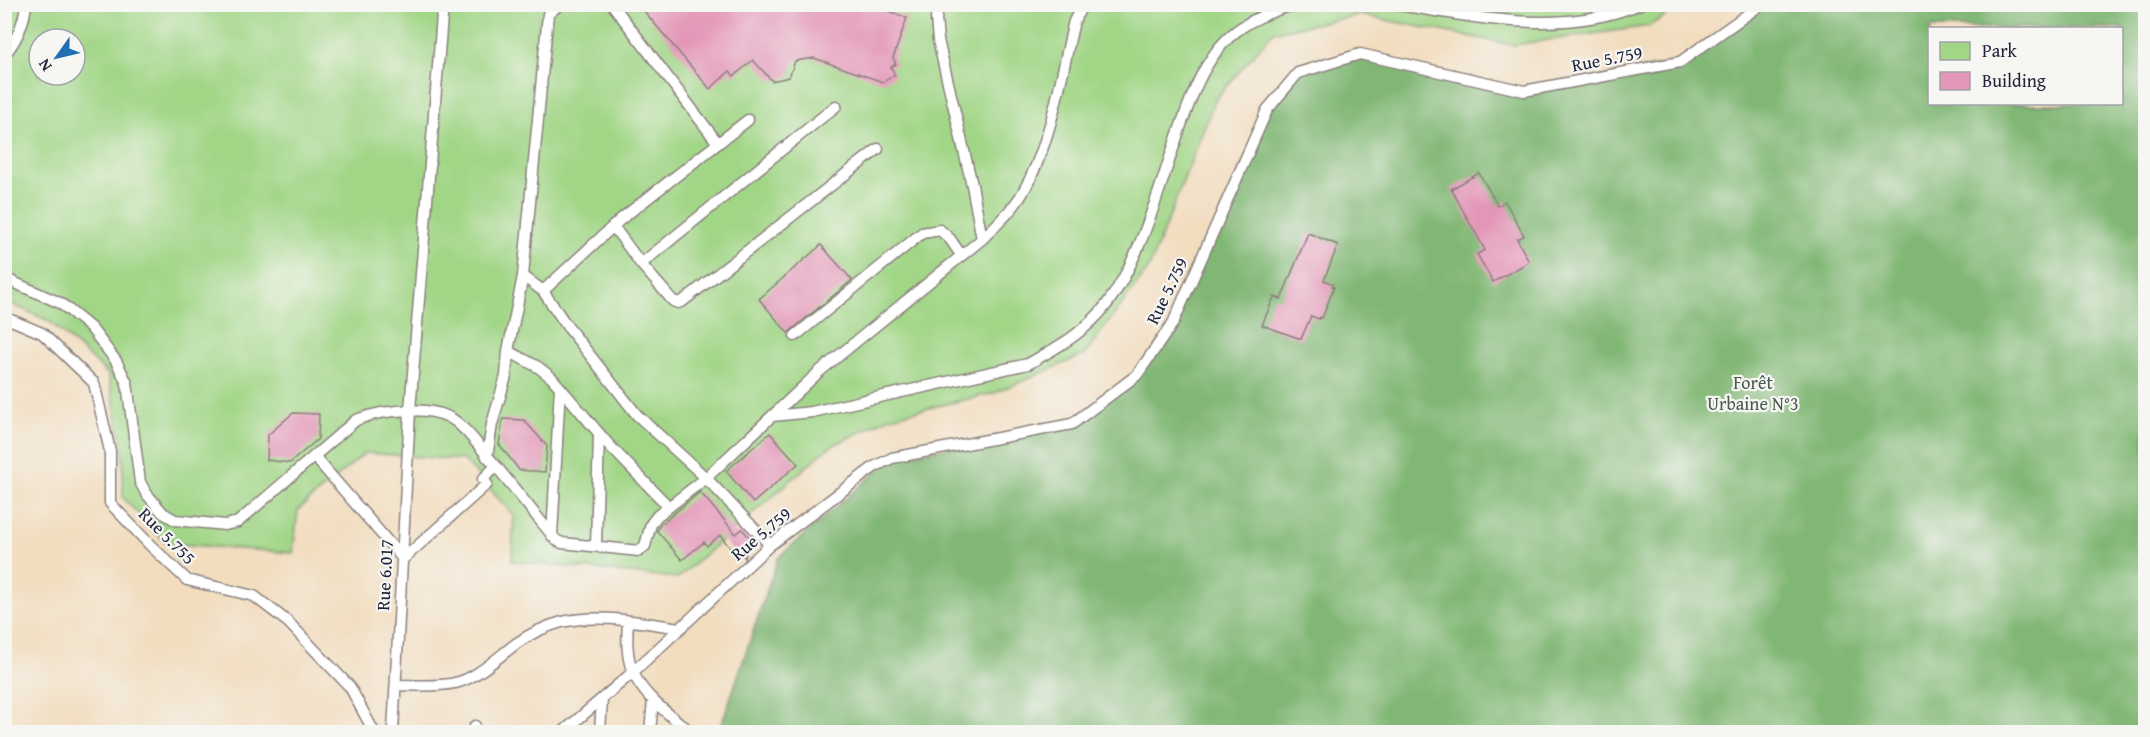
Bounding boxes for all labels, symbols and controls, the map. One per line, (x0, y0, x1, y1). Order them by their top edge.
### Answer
north arrow (27, 27, 87, 87)
legend (1928, 27, 2123, 105)
text: Park (1982, 37, 2018, 64)
street label: Rue 5.759 (1569, 38, 1645, 79)
text: N (31, 54, 58, 77)
text: Building (1982, 67, 2046, 94)
street label: Rue 5.759 (1139, 253, 1194, 329)
park label: Forêt Urbaine N°3 (1707, 369, 1799, 417)
street label: Rue 5.759 (725, 500, 797, 567)
street label: Rue 5.755 (133, 501, 202, 570)
street label: Rue 6.017 (369, 539, 400, 611)

